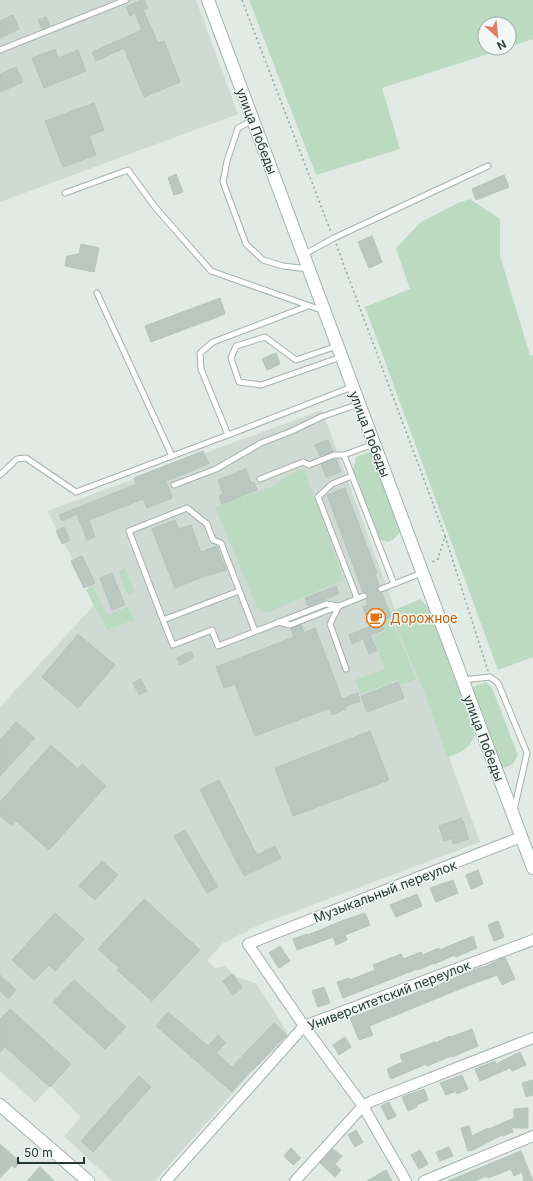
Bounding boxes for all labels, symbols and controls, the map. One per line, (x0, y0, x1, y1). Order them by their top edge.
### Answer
north arrow (477, 16, 517, 56)
text: N (495, 37, 508, 53)
street label: улица Победы (233, 86, 281, 176)
street label: улица Победы (346, 389, 394, 479)
cafe icon: Дорожное (365, 607, 387, 629)
place label: Дорожное (390, 610, 458, 626)
street label: улица Победы (460, 693, 508, 783)
street label: Музыкальный переулок (311, 856, 459, 926)
street label: Университетский переулок (305, 956, 473, 1034)
scale bar (18, 1139, 84, 1165)
text: 50 m (24, 1145, 53, 1160)

